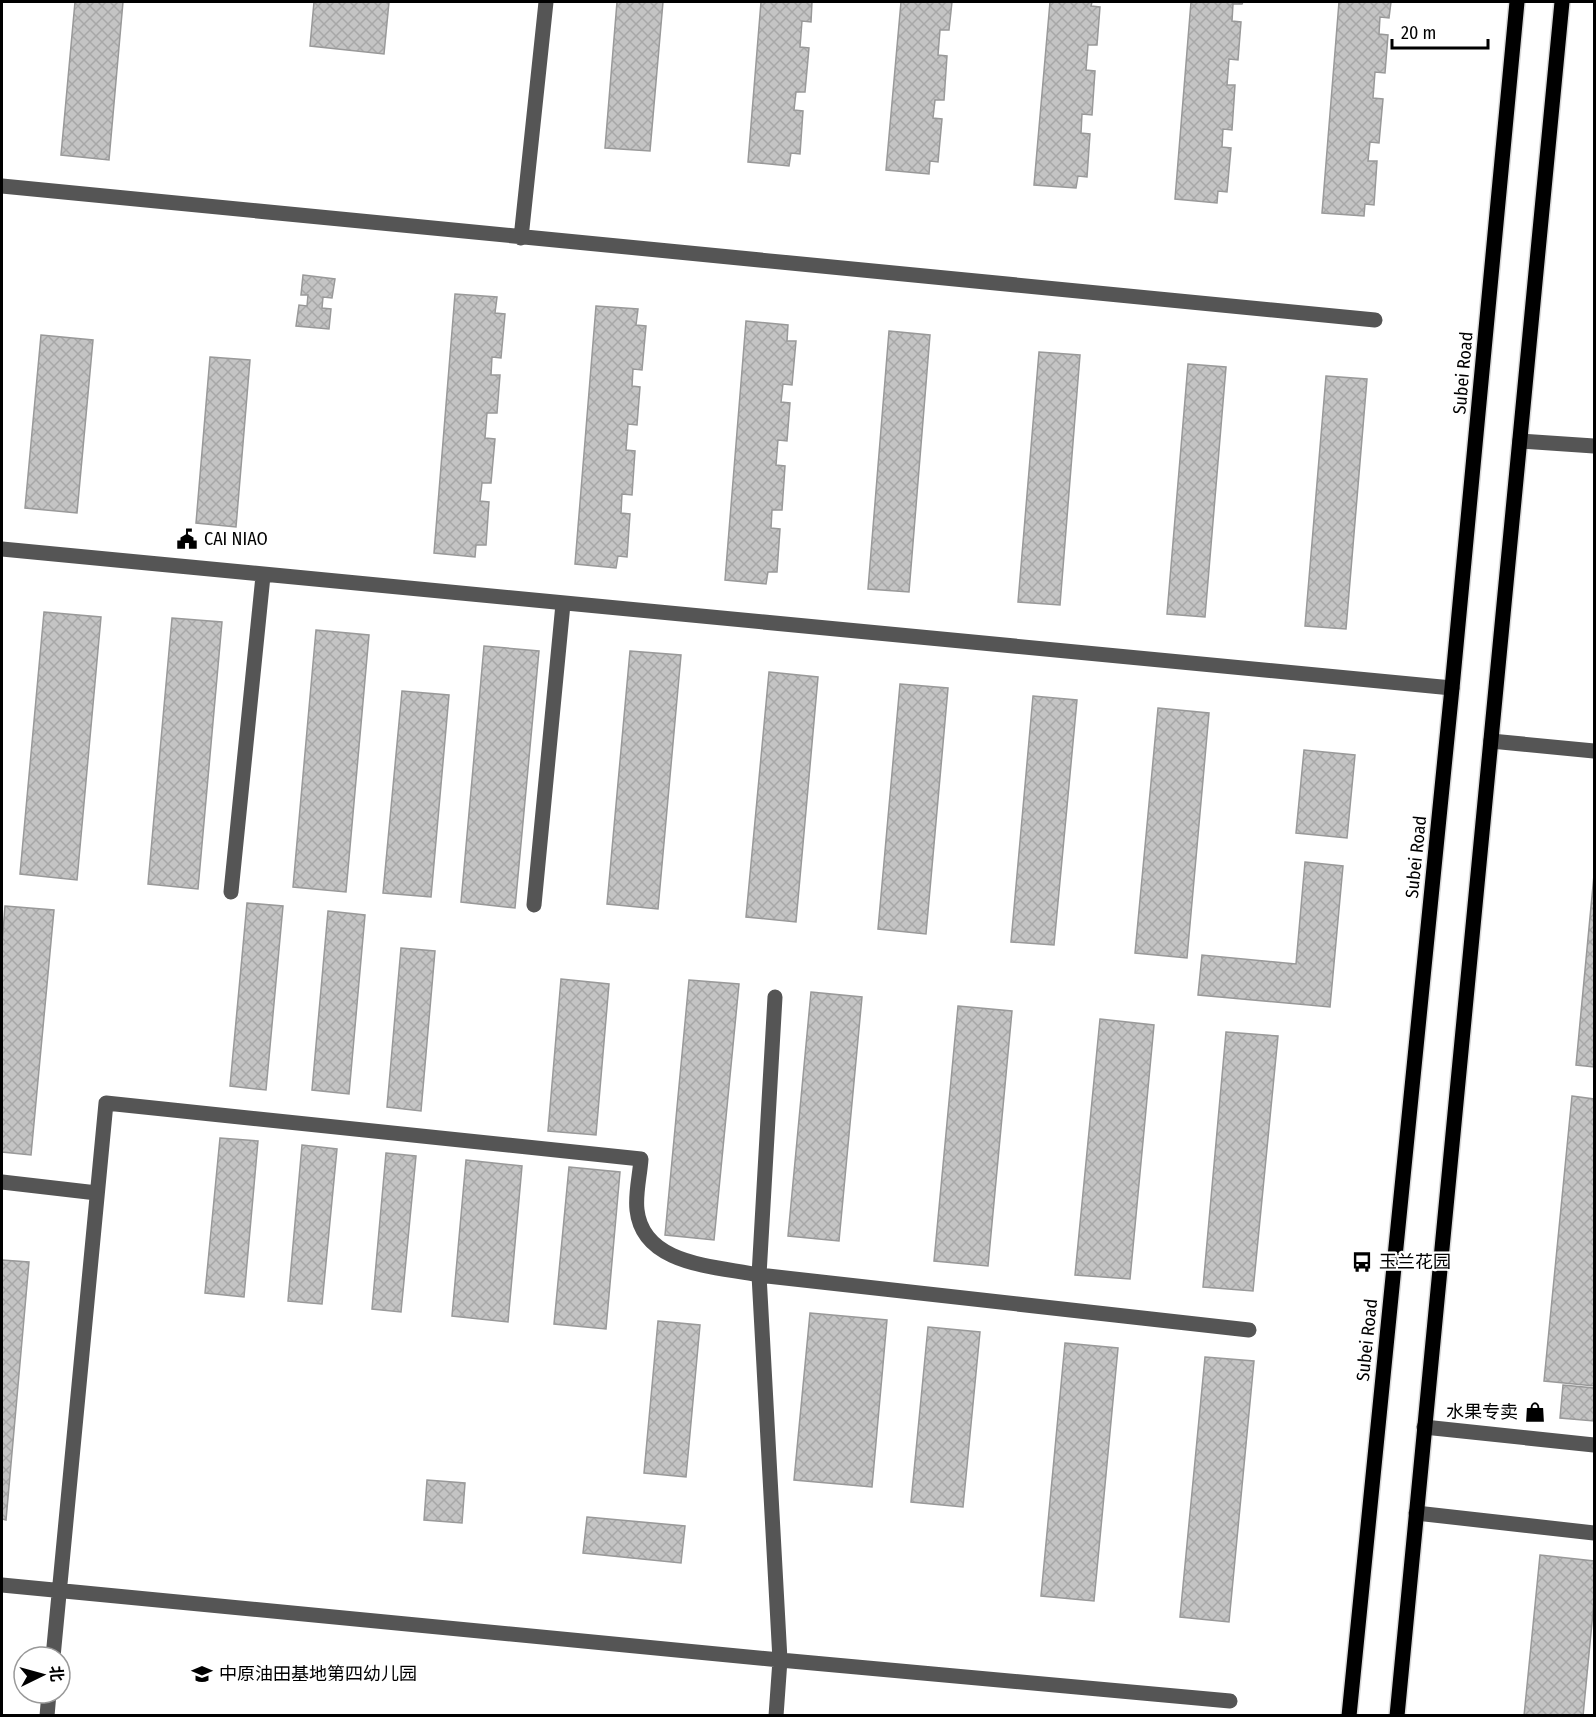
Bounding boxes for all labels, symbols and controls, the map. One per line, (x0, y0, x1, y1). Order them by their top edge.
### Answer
scale bar (1392, 12, 1488, 50)
text: 20 m (1401, 22, 1436, 44)
street label: Subei Road (1448, 331, 1478, 415)
public building icon: CAI NIAO (175, 527, 199, 551)
place label: CAI NIAO (204, 528, 268, 550)
street label: Subei Road (1401, 815, 1431, 899)
bus stop icon: 玉兰花园 (1350, 1250, 1374, 1274)
place label: 玉兰花园 (1379, 1251, 1451, 1273)
street label: Subei Road (1352, 1298, 1382, 1382)
shop icon: 水果专卖 (1523, 1400, 1547, 1424)
place label: 水果专卖 (1446, 1401, 1518, 1423)
north arrow (12, 1645, 72, 1705)
school or university icon: 中原油田基地第四幼儿园 (190, 1662, 214, 1686)
place label: 中原油田基地第四幼儿园 (219, 1663, 417, 1685)
text: 北 (46, 1665, 67, 1683)

